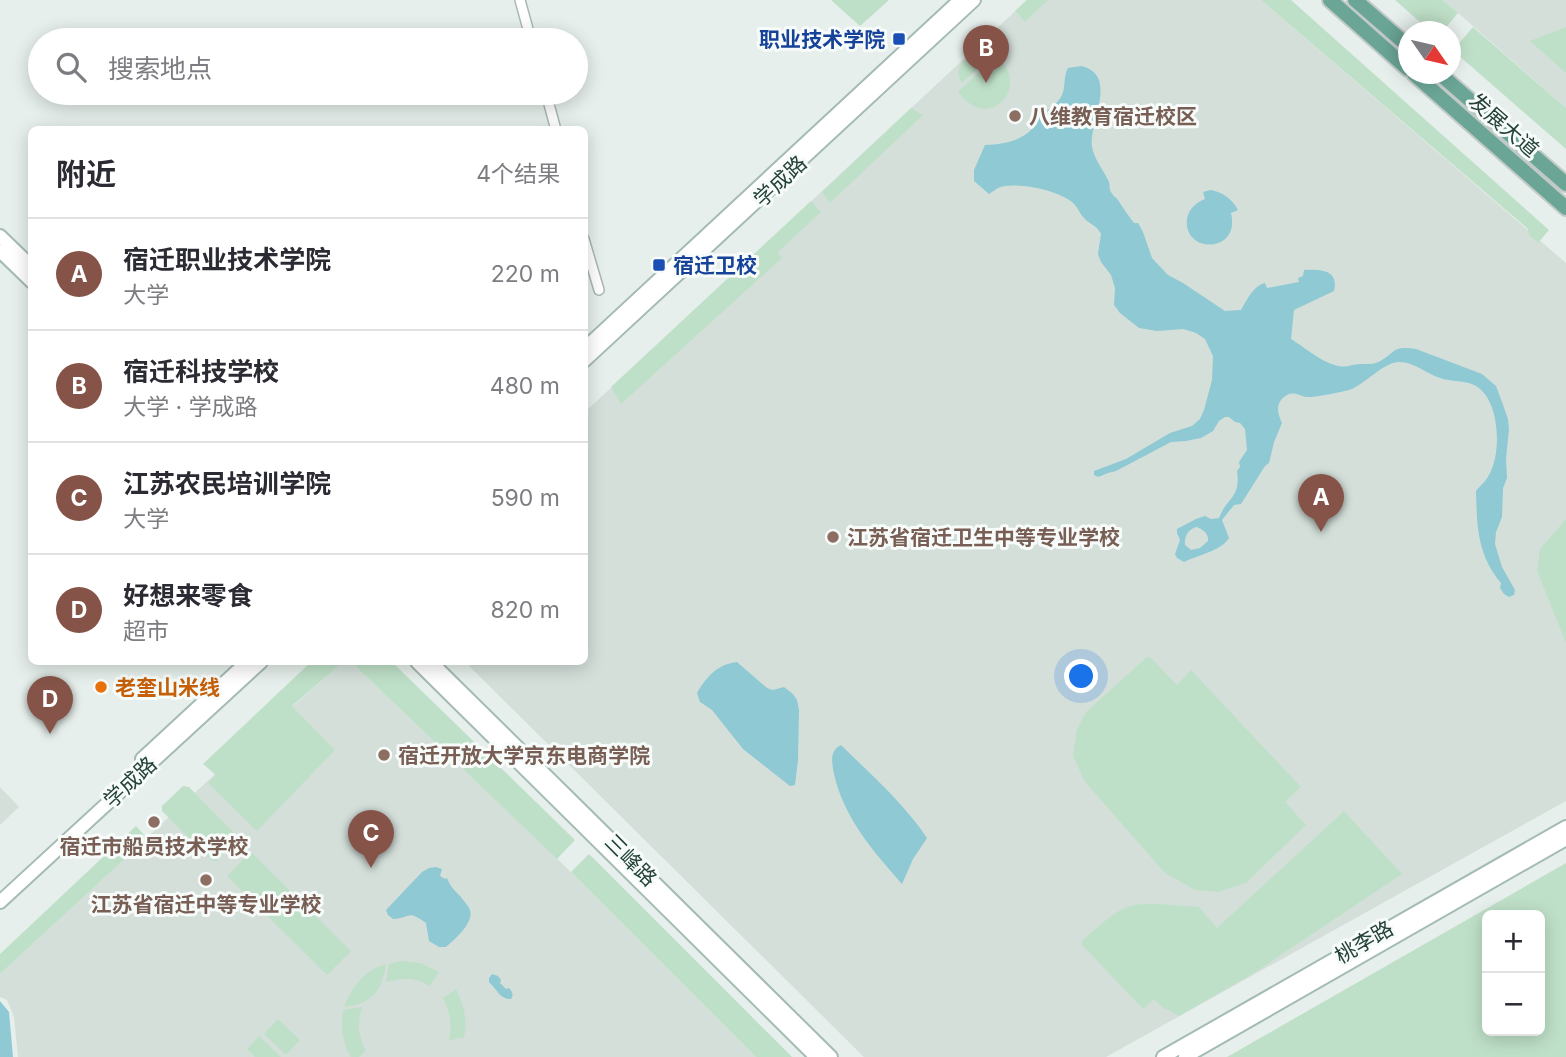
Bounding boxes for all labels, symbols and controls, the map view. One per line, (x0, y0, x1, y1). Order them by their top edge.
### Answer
north arrow (1398, 21, 1461, 84)
pin: B (963, 25, 1009, 83)
place label: 职业技术学院 (759, 27, 885, 52)
search box (28, 28, 588, 105)
marker: 职业技术学院 (891, 31, 907, 47)
icon: search (52, 48, 90, 86)
text: 搜索地点 (108, 53, 212, 84)
street label: 发展大道 (1464, 88, 1544, 162)
place label: 八维教育宿迁校区 (1029, 104, 1197, 129)
marker: 八维教育宿迁校区 (1007, 108, 1023, 124)
street label: 学成路 (748, 150, 812, 212)
text: 附近 (56, 156, 116, 192)
text: 4个结果 (476, 160, 560, 188)
text: 宿迁职业技术学院 (123, 244, 331, 275)
place label: 宿迁卫校 (673, 253, 757, 278)
marker: 宿迁卫校 (651, 257, 667, 273)
text: A (70, 260, 88, 288)
text: 220 m (491, 260, 560, 288)
text: 大学 (123, 281, 169, 309)
text: 宿迁科技学校 (123, 356, 279, 387)
text: B (71, 372, 87, 400)
text: 480 m (490, 372, 560, 400)
text: 大学 · 学成路 (123, 393, 258, 421)
text: 江苏农民培训学院 (123, 468, 331, 499)
pin: A (1298, 474, 1344, 532)
text: C (70, 484, 88, 512)
text: 590 m (491, 484, 560, 512)
text: 大学 (123, 505, 169, 533)
place label: 江苏省宿迁卫生中等专业学校 (847, 525, 1120, 550)
marker: 江苏省宿迁卫生中等专业学校 (825, 529, 841, 545)
text: 好想来零食 (123, 580, 253, 611)
text: D (71, 596, 87, 624)
text: 820 m (491, 596, 560, 624)
text: 超市 (123, 617, 169, 645)
your location (1064, 659, 1098, 693)
place label: 老奎山米线 (115, 675, 220, 700)
pin: D (27, 676, 73, 734)
marker: 老奎山米线 (93, 679, 109, 695)
place label: 宿迁开放大学京东电商学院 (398, 743, 650, 768)
marker: 宿迁开放大学京东电商学院 (376, 747, 392, 763)
street label: 学成路 (98, 751, 162, 813)
pin: C (348, 810, 394, 868)
marker: 宿迁市船员技术学校 (146, 814, 162, 830)
street label: 三峰路 (600, 829, 662, 891)
place label: 宿迁市船员技术学校 (60, 834, 249, 859)
marker: 江苏省宿迁中等专业学校 (198, 872, 214, 888)
place label: 江苏省宿迁中等专业学校 (91, 892, 322, 917)
map controls (1482, 910, 1545, 1036)
button: + (1482, 910, 1545, 973)
street label: 桃李路 (1330, 915, 1398, 969)
button: − (1482, 973, 1545, 1036)

